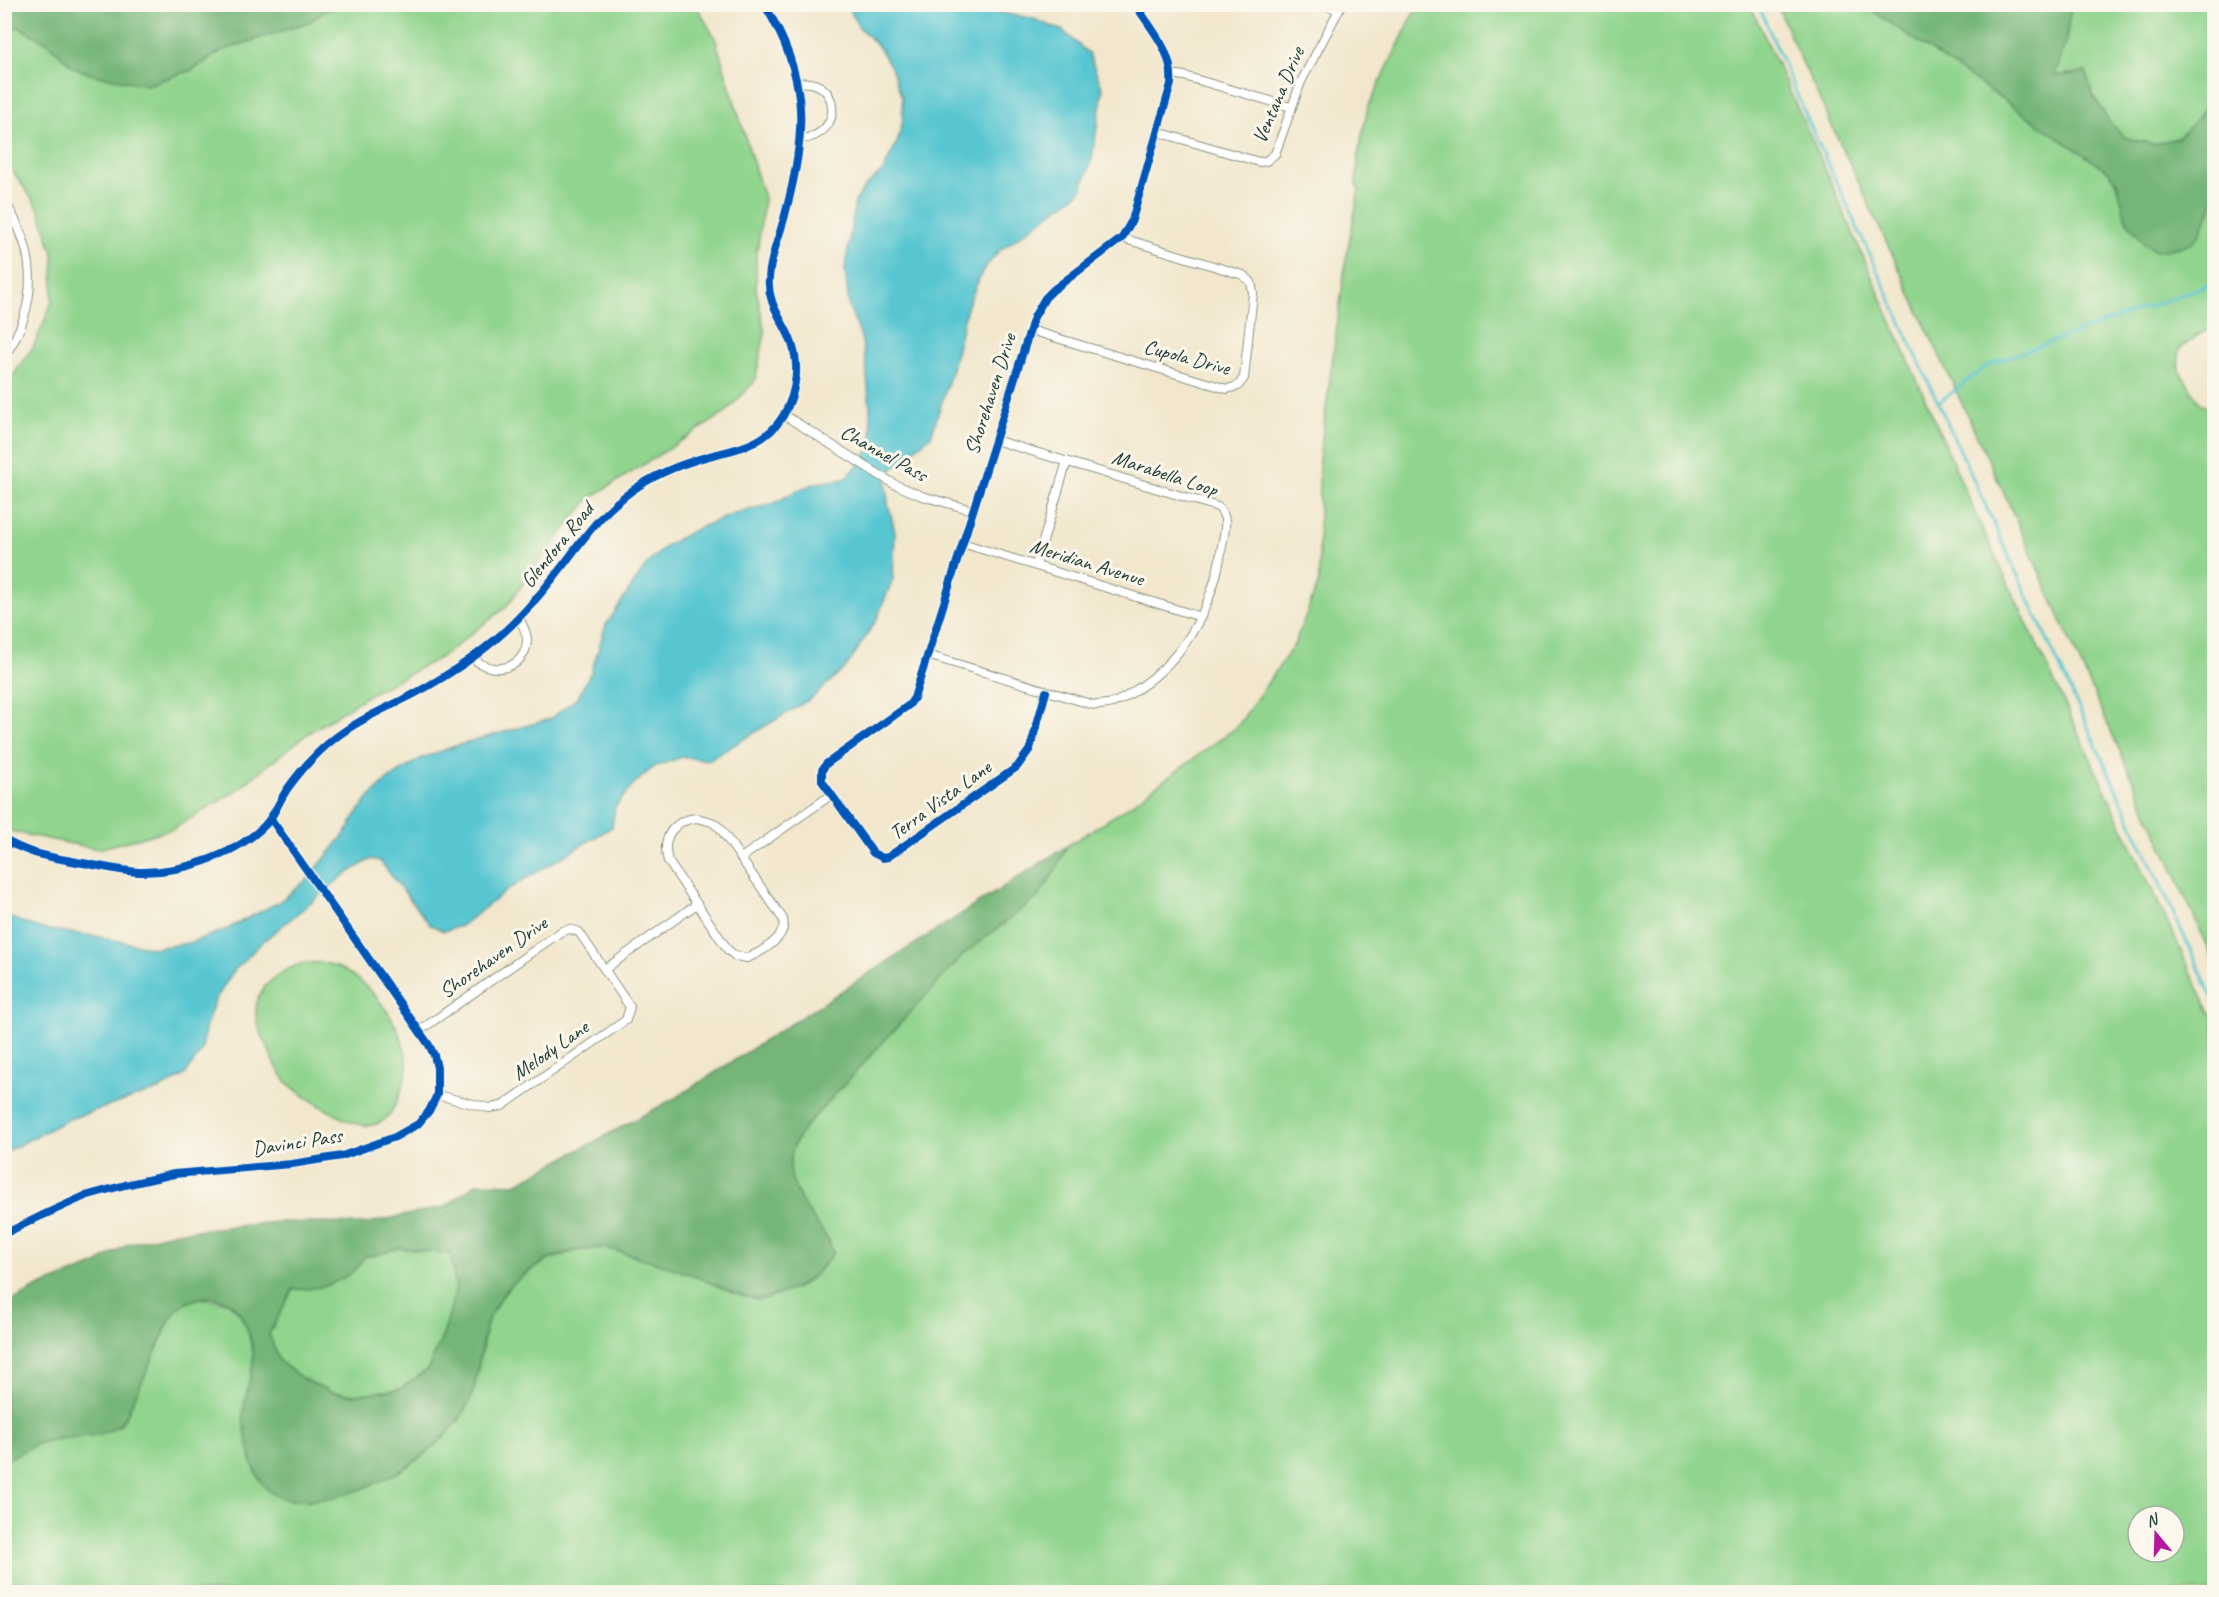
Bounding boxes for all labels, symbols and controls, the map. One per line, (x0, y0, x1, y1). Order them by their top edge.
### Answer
street label: Ventana Drive (1246, 42, 1310, 147)
street label: Shorehaven Drive (958, 329, 1022, 458)
street label: Cupola Drive (1141, 333, 1234, 381)
street label: Channel Pass (836, 419, 933, 488)
street label: Marabella Loop (1109, 444, 1222, 503)
street label: Glendora Road (515, 494, 602, 593)
street label: Meridian Avenue (1027, 532, 1149, 592)
street label: Terra Vista Lane (884, 754, 997, 846)
street label: Shorehaven Drive (434, 910, 553, 1004)
street label: Melody Lane (507, 1013, 595, 1086)
street label: Davinci Pass (250, 1122, 346, 1162)
north arrow (2126, 1504, 2186, 1564)
text: N (2144, 1509, 2162, 1532)

